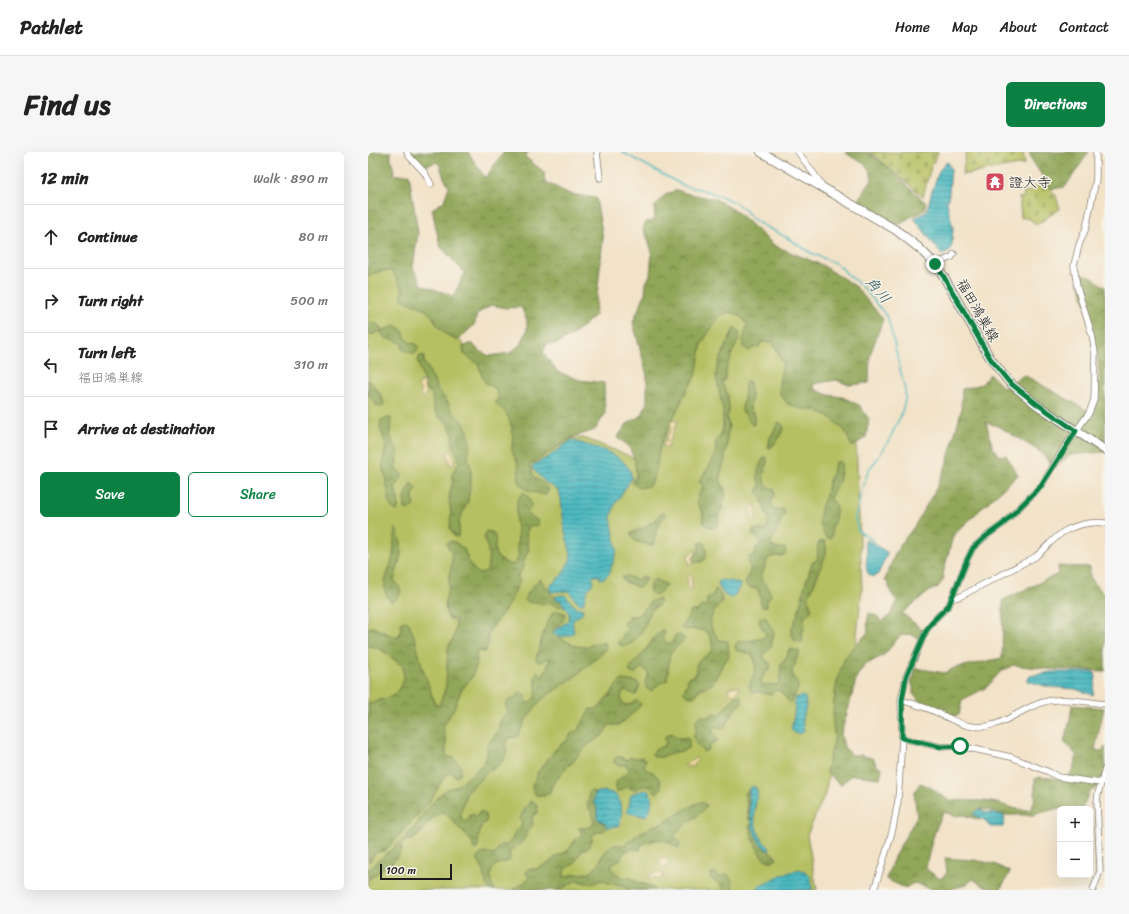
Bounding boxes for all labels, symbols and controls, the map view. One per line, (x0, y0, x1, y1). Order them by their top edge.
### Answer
text: Pathlet (20, 11, 83, 44)
text: Home (895, 15, 930, 40)
text: Map (952, 15, 978, 40)
text: About (1000, 15, 1037, 40)
text: Contact (1059, 15, 1109, 40)
text: Find us (24, 80, 111, 129)
button: Directions (1006, 82, 1105, 127)
text: 12 min (40, 163, 88, 193)
text: Walk · 890 m (253, 167, 328, 190)
place label: 證大寺 (1009, 170, 1051, 195)
temple icon: 證大寺 (984, 171, 1006, 193)
text: Continue (78, 224, 138, 250)
text: 80 m (299, 225, 328, 248)
icon: ahead (40, 226, 62, 248)
route end (926, 255, 944, 273)
water label: 角川 (858, 270, 898, 310)
street label: 福田鴻巣線 (949, 274, 1006, 347)
text: Turn right (78, 288, 143, 314)
text: 500 m (290, 289, 328, 312)
icon: right (40, 290, 62, 312)
text: Turn left (78, 340, 136, 366)
text: 310 m (294, 353, 328, 376)
icon: left (40, 354, 62, 376)
text: 福田鴻巣線 (78, 366, 143, 389)
text: Arrive at destination (78, 416, 215, 442)
icon: arrive (40, 418, 62, 440)
button: Save (40, 472, 180, 517)
button: Share (188, 472, 328, 517)
route start (951, 737, 969, 755)
map controls (1057, 806, 1093, 878)
button: + (1057, 806, 1093, 842)
button: − (1057, 842, 1093, 878)
text: 100 m (386, 861, 416, 880)
scale bar (380, 862, 452, 881)

